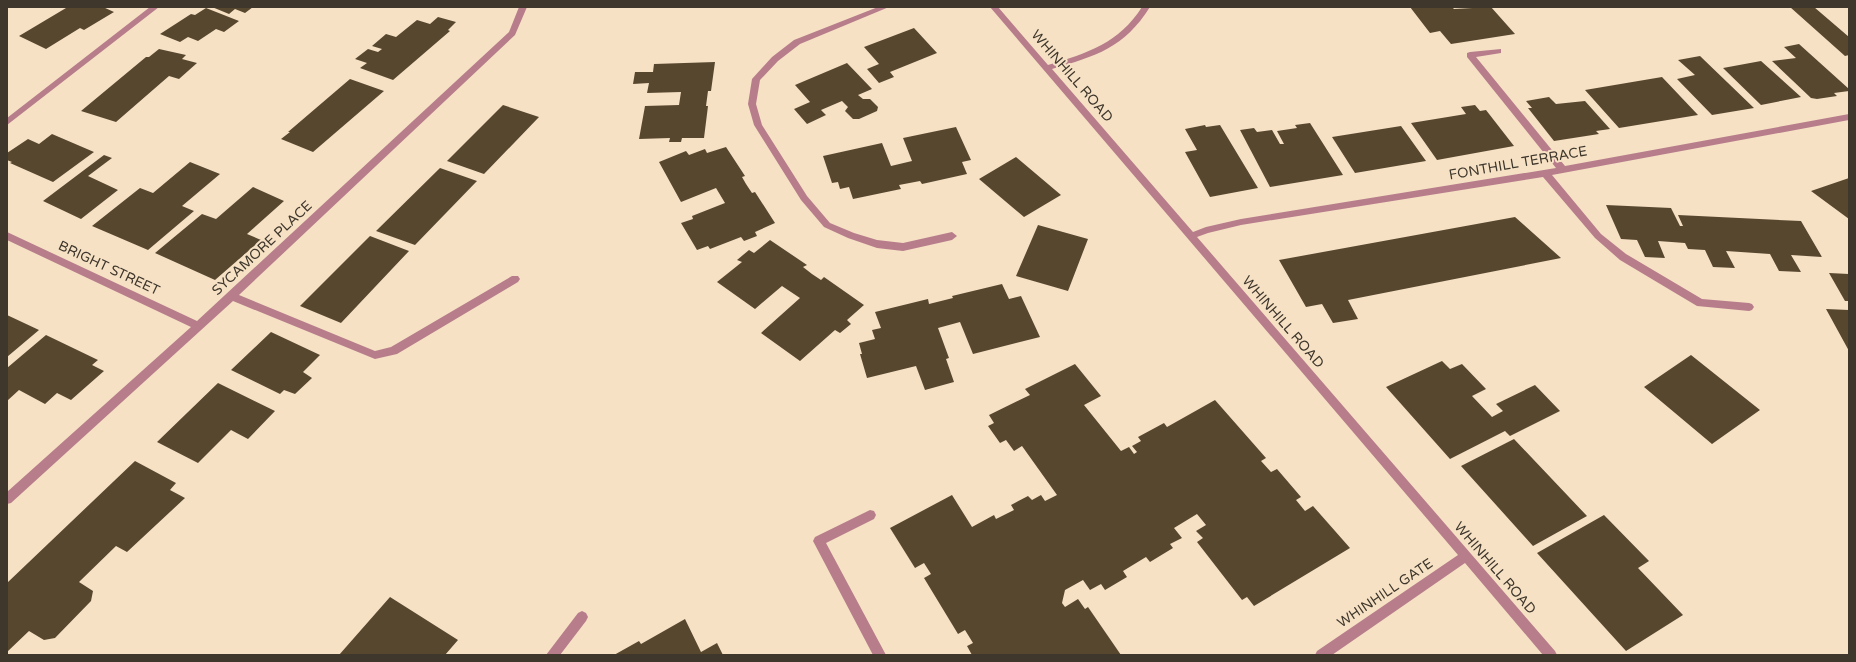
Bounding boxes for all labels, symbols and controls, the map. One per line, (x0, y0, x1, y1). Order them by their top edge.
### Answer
street label: WHINHILL ROAD (1027, 27, 1117, 125)
street label: FONTHILL TERRACE (1448, 142, 1588, 184)
street label: SYCAMORE PLACE (208, 197, 316, 299)
street label: BRIGHT STREET (56, 237, 163, 299)
street label: WHINHILL ROAD (1238, 273, 1328, 371)
street label: WHINHILL ROAD (1450, 519, 1540, 617)
street label: WHINHILL GATE (1334, 555, 1436, 631)

